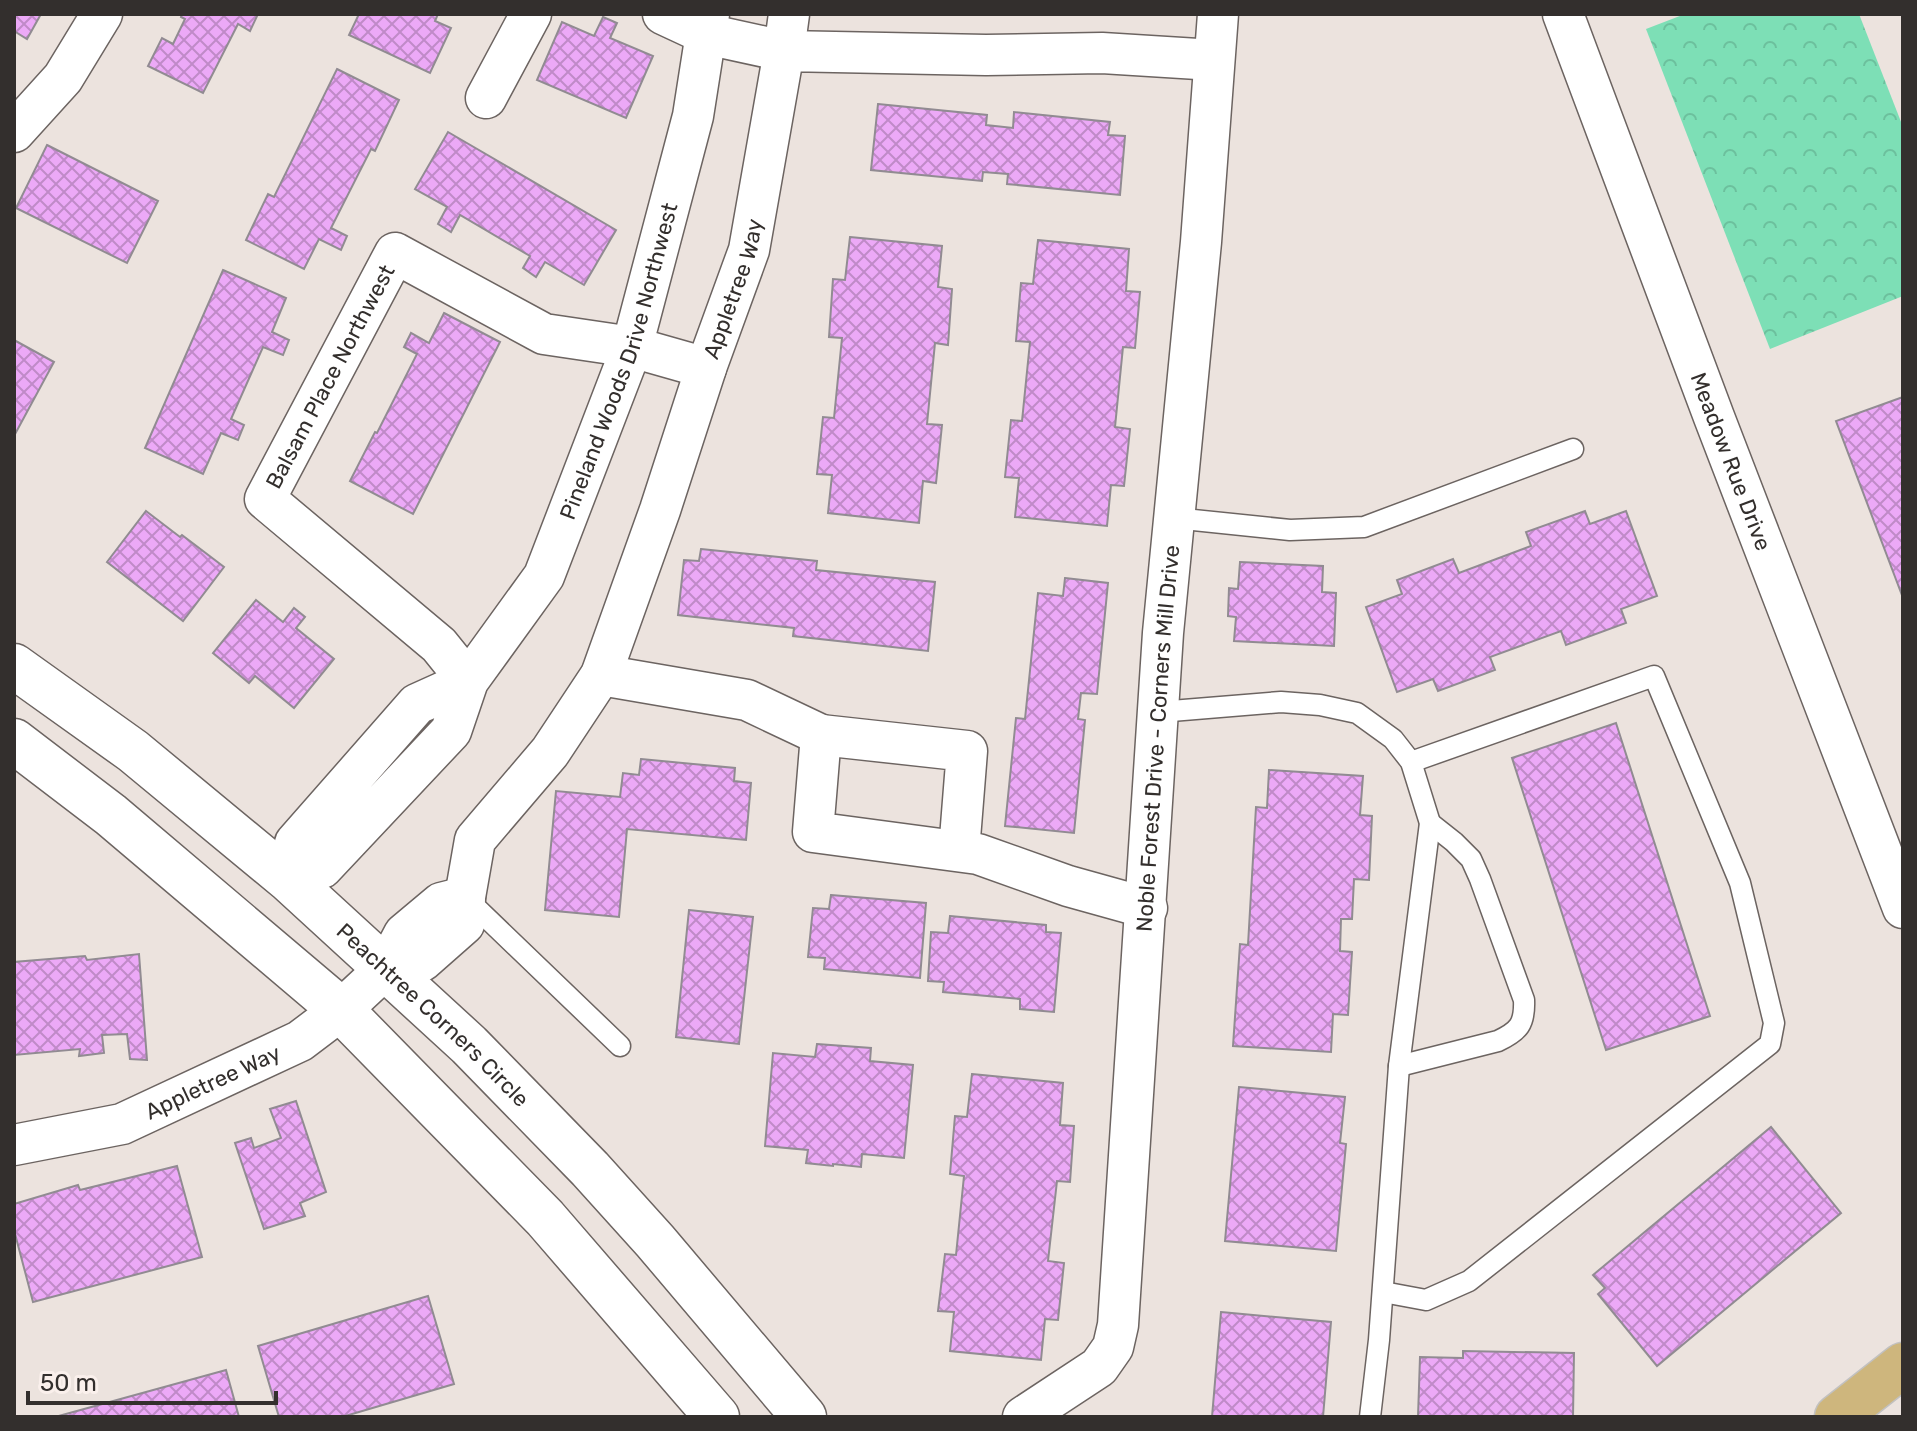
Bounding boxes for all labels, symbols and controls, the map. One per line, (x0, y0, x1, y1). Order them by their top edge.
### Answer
street label: Pineland Woods Drive Northwest (554, 199, 683, 523)
street label: Appletree Way (697, 217, 768, 362)
street label: Balsam Place Northwest (259, 259, 400, 493)
street label: Meadow Rue Drive (1685, 369, 1778, 554)
street label: Noble Forest Drive - Corners Mill Drive (1130, 544, 1185, 933)
street label: Peachtree Corners Circle (331, 917, 535, 1112)
street label: Appletree Way (141, 1039, 285, 1125)
scale bar (28, 1355, 276, 1405)
text: 50 m (40, 1369, 97, 1397)

